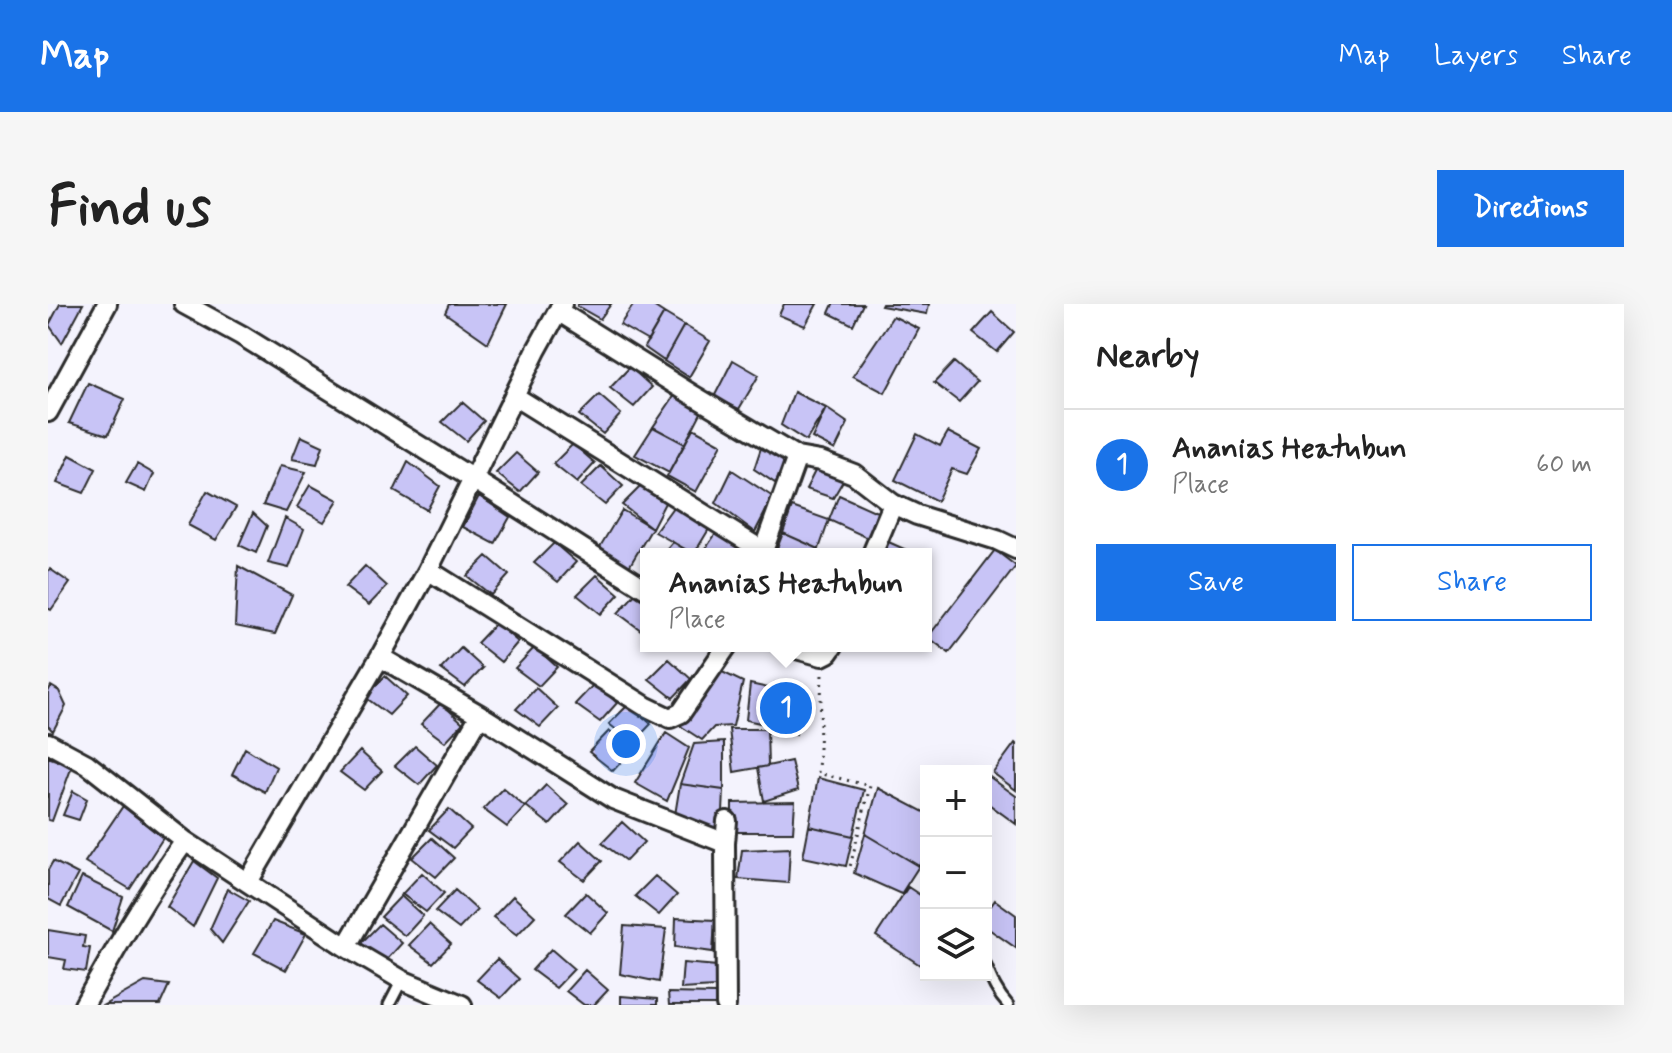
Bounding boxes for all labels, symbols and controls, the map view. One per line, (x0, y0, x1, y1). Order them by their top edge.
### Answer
text: Map (40, 32, 110, 81)
text: Map (1339, 38, 1390, 75)
text: Layers (1434, 38, 1518, 75)
text: Share (1562, 38, 1632, 75)
button: Directions (1437, 170, 1624, 247)
text: Find us (48, 172, 211, 245)
text: Nearby (1096, 334, 1200, 379)
text: Ananias Heatubun (1172, 429, 1407, 468)
text: 1 (1116, 448, 1128, 482)
text: 60 m (1536, 448, 1592, 482)
text: Place (1172, 468, 1229, 502)
button: Save (1096, 544, 1336, 621)
button: Share (1352, 544, 1592, 621)
popup (640, 548, 932, 652)
text: Ananias Heatubun (669, 564, 903, 603)
text: Place (669, 603, 726, 637)
pin: 1 (760, 678, 812, 738)
your location (606, 724, 646, 764)
map controls (920, 765, 992, 981)
button: + (920, 765, 992, 837)
button: − (920, 837, 992, 909)
button: layers (920, 909, 992, 981)

